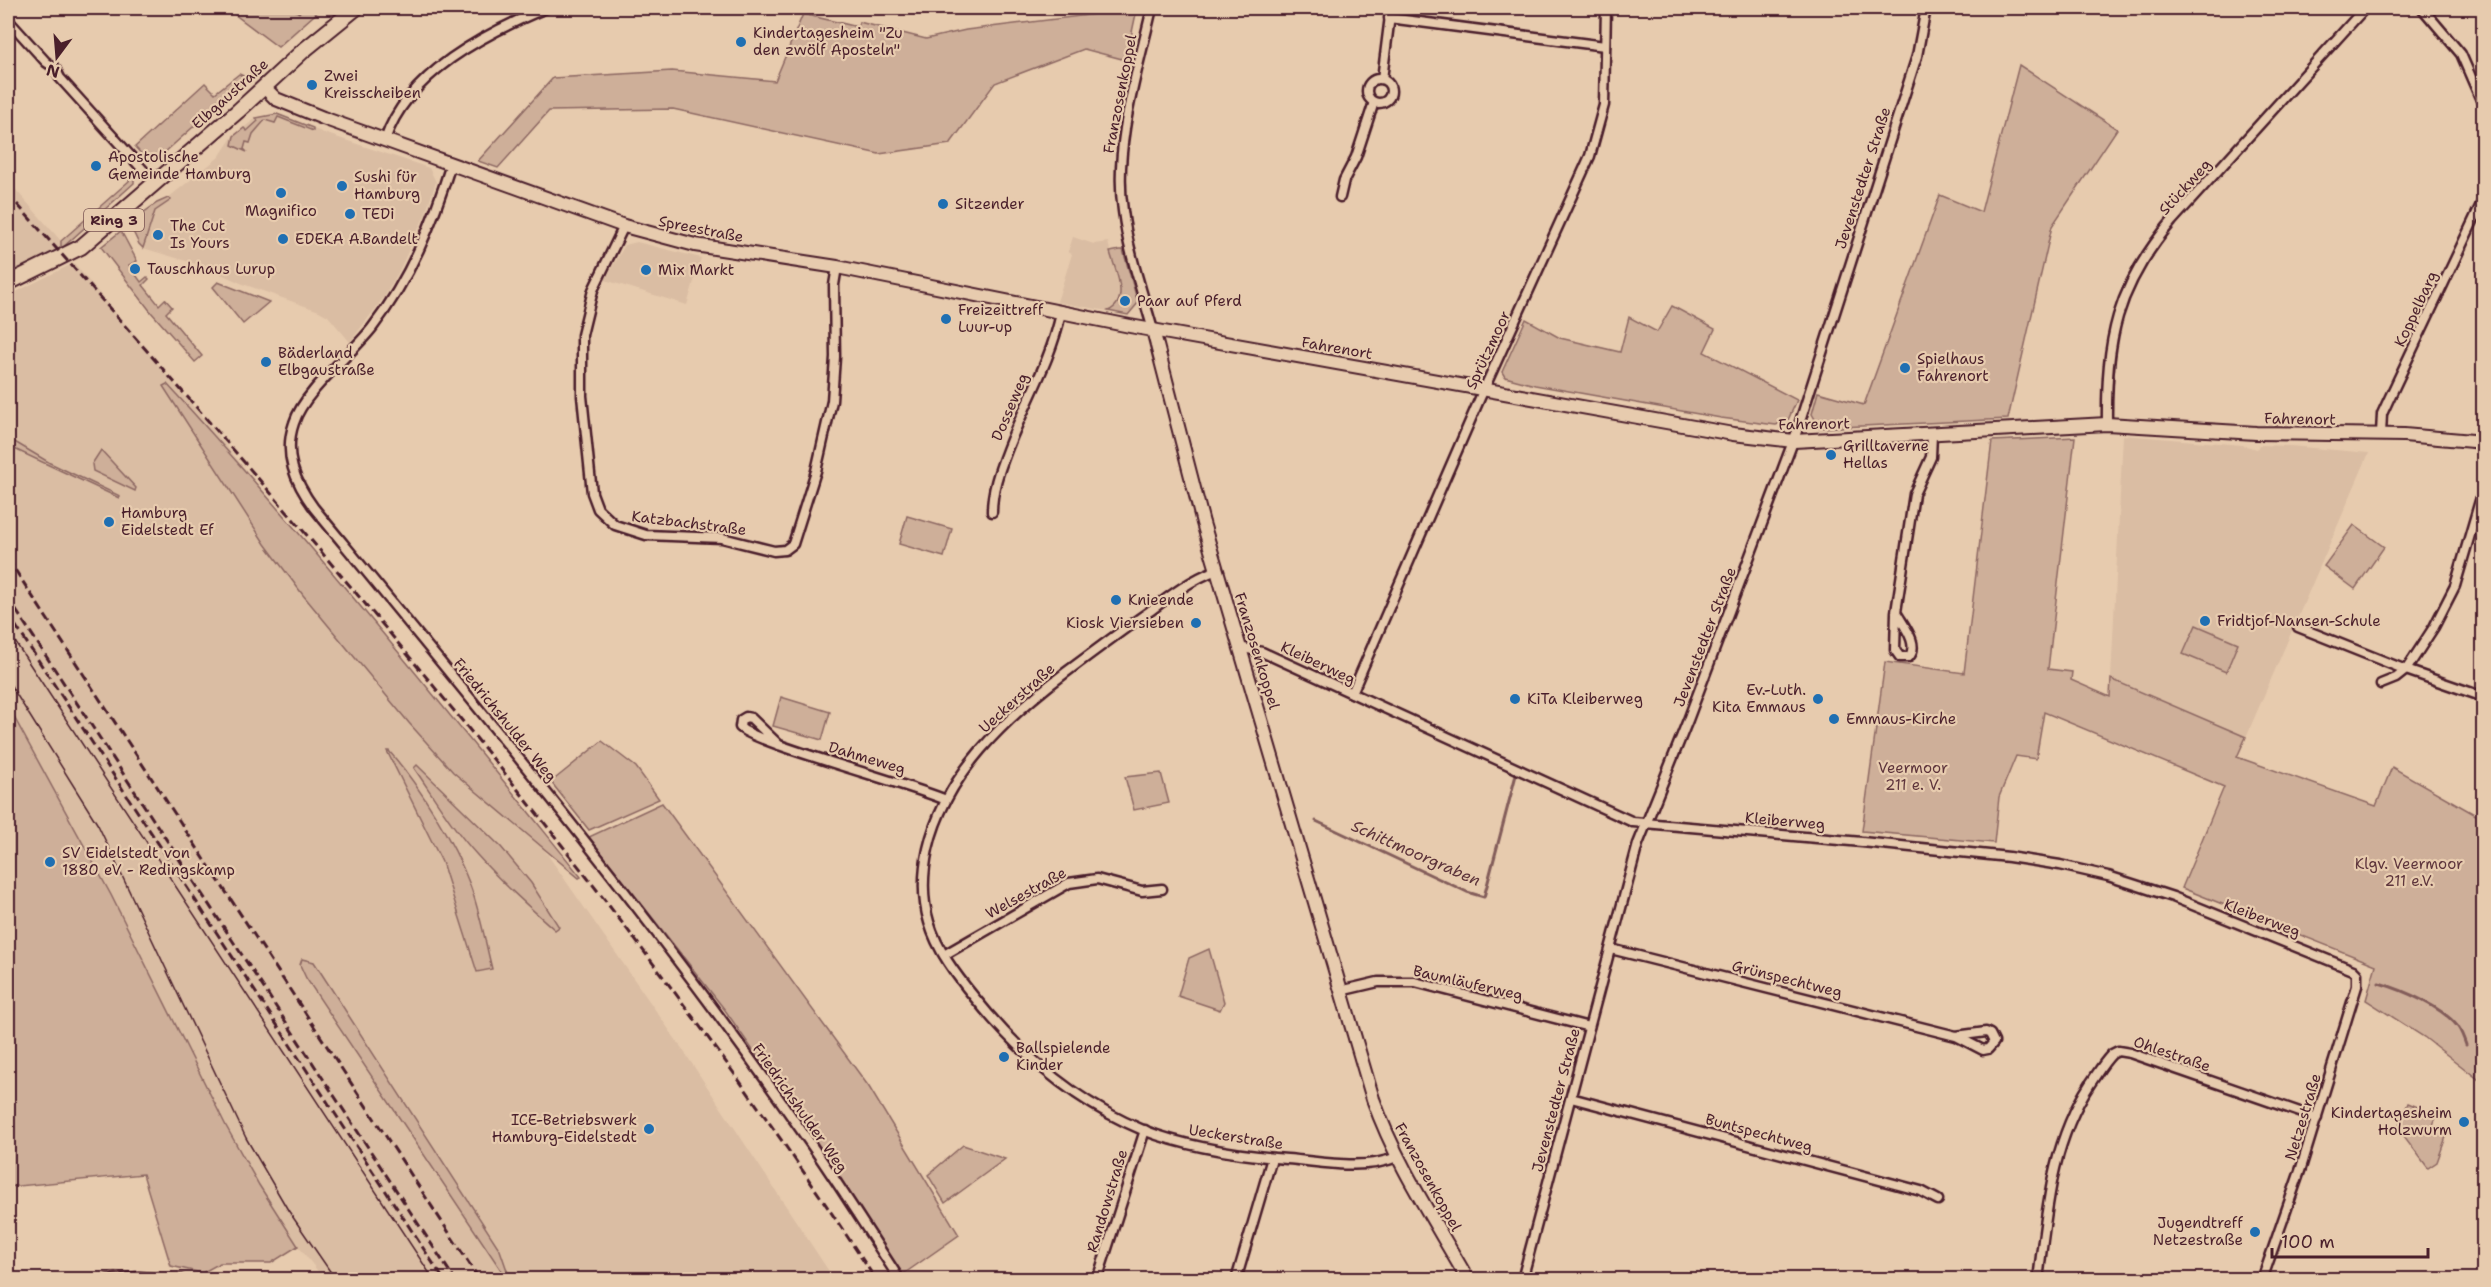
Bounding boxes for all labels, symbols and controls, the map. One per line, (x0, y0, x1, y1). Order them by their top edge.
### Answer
place label: Kindertagesheim "Zu den zwölf Aposteln" (753, 23, 903, 60)
north arrow (27, 27, 87, 87)
street label: Franzosenkoppel (1099, 32, 1141, 155)
marker: Kindertagesheim "Zu den zwölf Aposteln" (734, 35, 748, 49)
street label: Elbgaustraße (187, 54, 273, 134)
text: N (44, 59, 62, 83)
place label: Zwei Kreisscheiben (324, 66, 421, 103)
marker: Zwei Kreisscheiben (305, 78, 319, 92)
street label: Jevenstedter Straße (1831, 104, 1895, 252)
place label: Apostolische Gemeinde Hamburg (108, 147, 251, 184)
street label: Stückweg (2154, 155, 2216, 219)
marker: Apostolische Gemeinde Hamburg (89, 159, 103, 173)
place label: Sushi für Hamburg (354, 167, 420, 204)
marker: Sushi für Hamburg (335, 179, 349, 193)
marker: Magnifico (274, 186, 288, 200)
place label: Sitzender (955, 194, 1025, 214)
marker: Sitzender (936, 197, 950, 211)
place label: Magnifico (245, 201, 317, 221)
place label: TEDi (362, 204, 394, 224)
marker: TEDi (343, 207, 357, 221)
road number: Ring 3 (84, 209, 144, 231)
street label: Spreestraße (657, 211, 745, 247)
place label: The Cut Is Yours (170, 216, 230, 253)
marker: The Cut Is Yours (151, 228, 165, 242)
place label: EDEKA A.Bandelt (295, 229, 418, 249)
marker: EDEKA A.Bandelt (276, 232, 290, 246)
place label: Tauschhaus Lurup (147, 259, 275, 279)
place label: Mix Markt (658, 260, 734, 280)
marker: Tauschhaus Lurup (128, 262, 142, 276)
marker: Mix Markt (639, 263, 653, 277)
street label: Koppelbarg (2390, 268, 2442, 350)
place label: Paar auf Pferd (1137, 291, 1242, 311)
marker: Paar auf Pferd (1118, 294, 1132, 308)
place label: Freizeittreff Luur-up (958, 300, 1044, 337)
street label: Sprützmoor (1461, 307, 1515, 393)
marker: Freizeittreff Luur-up (939, 312, 953, 326)
street label: Fahrenort (1300, 332, 1374, 364)
place label: Bäderland Elbgaustraße (278, 343, 375, 380)
place label: Spielhaus Fahrenort (1917, 349, 1989, 386)
marker: Bäderland Elbgaustraße (259, 355, 273, 369)
marker: Spielhaus Fahrenort (1898, 361, 1912, 375)
street label: Dosseweg (987, 370, 1033, 444)
street label: Fahrenort (2264, 408, 2336, 430)
street label: Fahrenort (1778, 413, 1850, 435)
place label: Grilltaverne Hellas (1843, 436, 1929, 473)
marker: Grilltaverne Hellas (1824, 448, 1838, 462)
place label: Hamburg Eidelstedt Ef (121, 503, 214, 540)
street label: Katzbachstraße (631, 506, 747, 540)
marker: Hamburg Eidelstedt Ef (102, 515, 116, 529)
street label: Jevenstedter Straße (1669, 564, 1741, 710)
place label: Knieende (1128, 590, 1194, 610)
street label: Franzosenkoppel (1230, 590, 1284, 712)
marker: Knieende (1109, 593, 1123, 607)
place label: Fridtjof-Nansen-Schule (2217, 611, 2381, 631)
place label: Kiosk Viersieben (1066, 613, 1184, 633)
marker: Fridtjof-Nansen-Schule (2198, 614, 2212, 628)
marker: Kiosk Viersieben (1189, 616, 1203, 630)
street label: Kleiberweg (1277, 637, 1359, 689)
street label: Friedrichshulder Weg (449, 654, 561, 786)
street label: Ueckerstraße (975, 659, 1059, 737)
place label: Ev.-Luth. Kita Emmaus (1712, 680, 1806, 717)
place label: KiTa Kleiberweg (1527, 689, 1643, 709)
marker: KiTa Kleiberweg (1508, 692, 1522, 706)
marker: Ev.-Luth. Kita Emmaus (1811, 692, 1825, 706)
place label: Emmaus-Kirche (1846, 709, 1956, 729)
marker: Emmaus-Kirche (1827, 712, 1841, 726)
street label: Dahmeweg (826, 737, 908, 779)
park label: Veermoor 211 e. V. (1878, 758, 1948, 795)
street label: Kleiberweg (1744, 808, 1826, 834)
water label: Schittmoorgraben (1348, 815, 1484, 891)
place label: SV Eidelstedt von 1880 eV - Redingskamp (62, 843, 235, 880)
park label: Klgv. Veermoor 211 e.V. (2355, 854, 2463, 891)
marker: SV Eidelstedt von 1880 eV - Redingskamp (43, 855, 57, 869)
street label: Welsestraße (982, 863, 1070, 923)
street label: Kleiberweg (2221, 894, 2303, 942)
street label: Grünspechtweg (1730, 956, 1844, 1002)
street label: Baumläuferweg (1411, 961, 1525, 1005)
street label: Jevenstedter Straße (1527, 1026, 1585, 1174)
street label: Ohlestraße (2131, 1032, 2213, 1076)
place label: Ballspielende Kinder (1016, 1038, 1111, 1075)
street label: Friedrichshulder Weg (748, 1039, 852, 1177)
marker: Ballspielende Kinder (997, 1050, 1011, 1064)
street label: Netzestraße (2280, 1071, 2326, 1163)
place label: Kindertagesheim Holzwurm (2331, 1103, 2452, 1140)
street label: Buntspechtweg (1703, 1109, 1815, 1157)
place label: ICE-Betriebswerk Hamburg-Eidelstedt (492, 1110, 637, 1147)
marker: Kindertagesheim Holzwurm (2457, 1115, 2471, 1129)
street label: Franzosenkoppel (1390, 1119, 1466, 1235)
street label: Ueckerstraße (1187, 1120, 1285, 1154)
marker: ICE-Betriebswerk Hamburg-Eidelstedt (642, 1122, 656, 1136)
street label: Randowstraße (1082, 1147, 1132, 1255)
place label: Jugendtreff Netzestraße (2153, 1213, 2244, 1250)
scale bar (2272, 1221, 2428, 1259)
marker: Jugendtreff Netzestraße (2248, 1225, 2262, 1239)
text: 100 m (2281, 1230, 2335, 1254)

